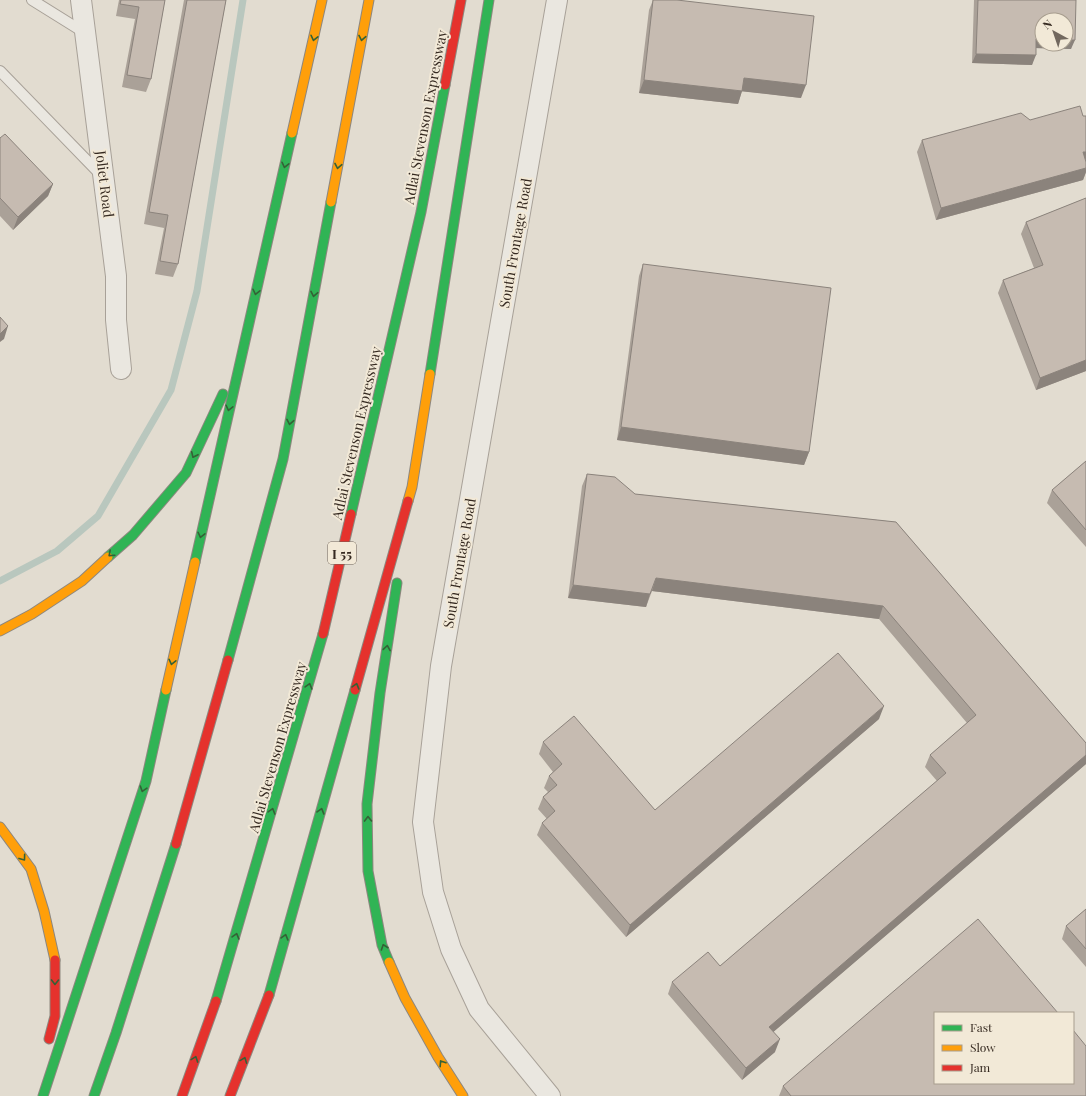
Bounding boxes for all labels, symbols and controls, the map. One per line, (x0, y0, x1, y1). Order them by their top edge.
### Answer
north arrow (1034, 12, 1074, 52)
text: N (1039, 16, 1055, 32)
street label: Adlai Stevenson Expressway (399, 28, 451, 207)
one-way arrow (310, 35, 318, 41)
one-way arrow (358, 35, 366, 41)
street label: Joliet Road (91, 149, 119, 218)
one-way arrow (281, 162, 289, 168)
one-way arrow (334, 163, 343, 169)
street label: South Frontage Road (494, 177, 536, 309)
one-way arrow (252, 288, 260, 295)
one-way arrow (310, 291, 319, 297)
street label: Adlai Stevenson Expressway (327, 345, 385, 522)
one-way arrow (226, 405, 234, 412)
one-way arrow (286, 419, 295, 425)
one-way arrow (191, 452, 199, 459)
street label: South Frontage Road (438, 497, 480, 629)
one-way arrow (197, 532, 205, 538)
road number: I 55 (328, 542, 356, 564)
one-way arrow (109, 549, 116, 556)
one-way arrow (382, 645, 391, 651)
one-way arrow (169, 659, 177, 665)
street label: Adlai Stevenson Expressway (243, 659, 311, 836)
one-way arrow (304, 683, 313, 690)
one-way arrow (351, 683, 360, 690)
one-way arrow (139, 785, 148, 792)
one-way arrow (267, 808, 276, 815)
one-way arrow (316, 808, 324, 815)
one-way arrow (364, 816, 372, 822)
one-way arrow (18, 854, 26, 861)
one-way arrow (231, 933, 240, 940)
one-way arrow (280, 933, 289, 940)
one-way arrow (380, 944, 388, 951)
one-way arrow (51, 979, 59, 985)
legend (934, 1012, 1074, 1084)
text: Fast (970, 1019, 993, 1035)
text: Slow (970, 1039, 996, 1055)
one-way arrow (190, 1056, 198, 1063)
one-way arrow (240, 1056, 248, 1063)
text: Jam (969, 1059, 991, 1075)
one-way arrow (439, 1060, 446, 1067)

